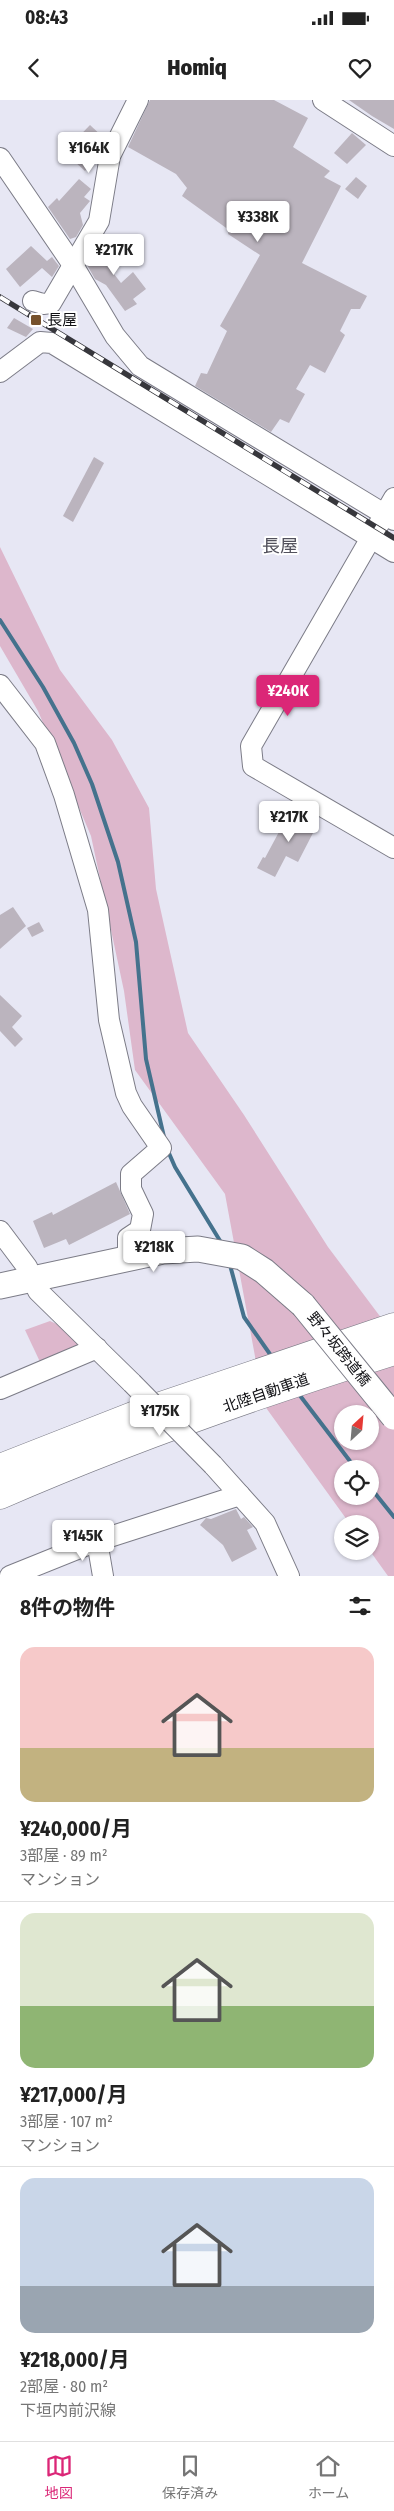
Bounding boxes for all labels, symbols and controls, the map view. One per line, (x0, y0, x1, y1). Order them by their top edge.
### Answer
text: 08:43 (25, 6, 68, 29)
icon: back (20, 54, 48, 82)
text: Homiq (167, 54, 227, 81)
icon: heart (346, 54, 374, 82)
pin: ¥164K (54, 132, 124, 174)
text: ¥164K (69, 138, 109, 157)
pin: ¥338K (223, 200, 293, 243)
text: ¥338K (238, 207, 279, 226)
pin: ¥217K (79, 234, 149, 276)
text: ¥217K (95, 240, 133, 259)
place label: 長屋 (47, 311, 77, 329)
marker: 長屋 (29, 313, 43, 327)
district label: 長屋 (262, 535, 298, 557)
pin: ¥240K (253, 674, 323, 717)
text: ¥240K (267, 681, 309, 700)
pin: ¥217K (254, 800, 324, 843)
text: ¥217K (270, 807, 308, 826)
pin: ¥218K (119, 1230, 189, 1273)
text: ¥218K (134, 1237, 174, 1256)
street label: 野々坂跨道橋 (304, 1308, 374, 1390)
street label: 北陸自動車道 (221, 1370, 311, 1416)
pin: ¥175K (125, 1394, 195, 1437)
text: ¥175K (141, 1401, 179, 1420)
north arrow (334, 1405, 379, 1450)
map controls (334, 1405, 379, 1560)
button: locate (334, 1460, 379, 1505)
button: layers (334, 1515, 379, 1560)
pin: ¥145K (48, 1520, 118, 1562)
text: ¥145K (63, 1526, 103, 1545)
icon: filters (346, 1592, 374, 1620)
text: 8件の物件 (20, 1595, 115, 1621)
icon: home (152, 1680, 242, 1770)
text: ¥240,000/月 (20, 1816, 132, 1842)
text: 3部屋 · 89 m² (20, 1846, 107, 1865)
text: マンション (20, 1870, 100, 1889)
icon: home (152, 1945, 242, 2035)
text: ¥217,000/月 (20, 2082, 127, 2108)
text: 3部屋 · 107 m² (20, 2112, 113, 2131)
text: マンション (20, 2136, 100, 2155)
icon: home (152, 2210, 242, 2300)
text: ¥218,000/月 (20, 2347, 130, 2373)
text: 2部屋 · 80 m² (20, 2377, 108, 2396)
text: 下垣内前沢線 (20, 2401, 116, 2420)
tab: 地図 (45, 2452, 73, 2502)
tab: 保存済み (162, 2452, 218, 2502)
tab: ホーム (308, 2452, 349, 2502)

